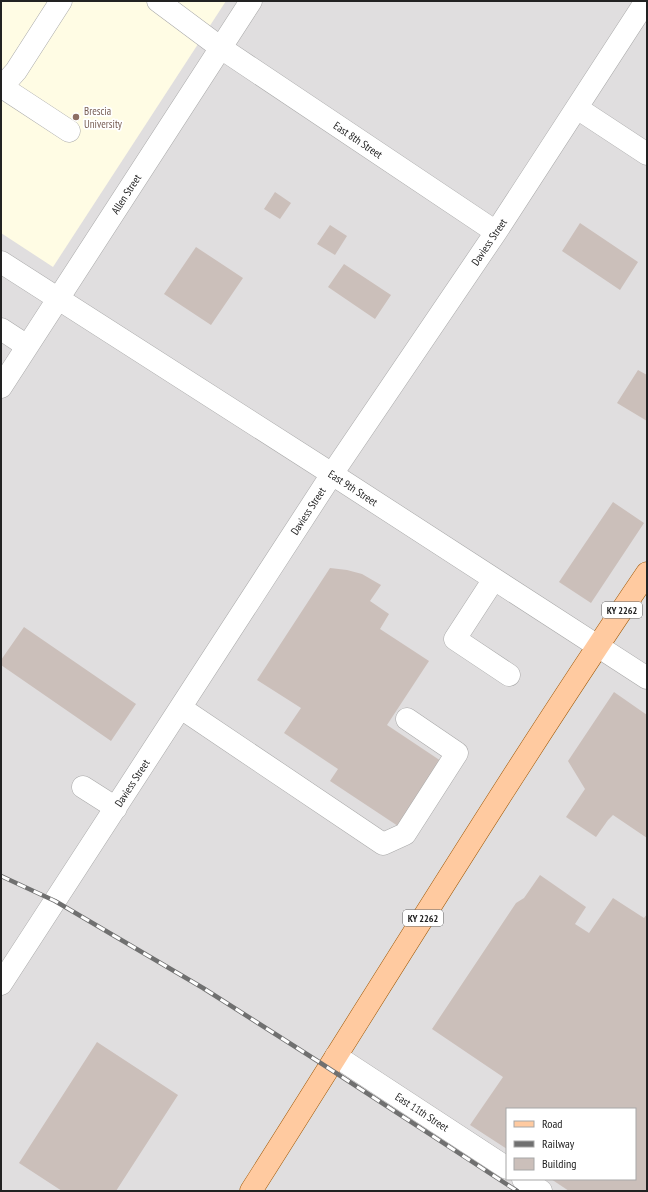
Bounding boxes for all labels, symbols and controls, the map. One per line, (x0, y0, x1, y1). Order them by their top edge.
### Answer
place label: Brescia University (84, 104, 123, 131)
marker: Brescia University (71, 112, 81, 122)
street label: East 8th Street (331, 119, 385, 161)
street label: Allen Street (108, 171, 144, 217)
street label: Daviess Street (468, 216, 510, 268)
street label: East 9th Street (326, 467, 380, 509)
street label: Daviess Street (287, 485, 329, 537)
road number: KY 2262 (602, 602, 642, 618)
street label: Daviess Street (111, 757, 153, 809)
road number: KY 2262 (403, 910, 443, 926)
street label: East 11th Street (393, 1090, 451, 1134)
legend (506, 1108, 636, 1180)
text: Road (542, 1116, 562, 1131)
text: Railway (542, 1136, 575, 1151)
text: Building (542, 1156, 577, 1171)

